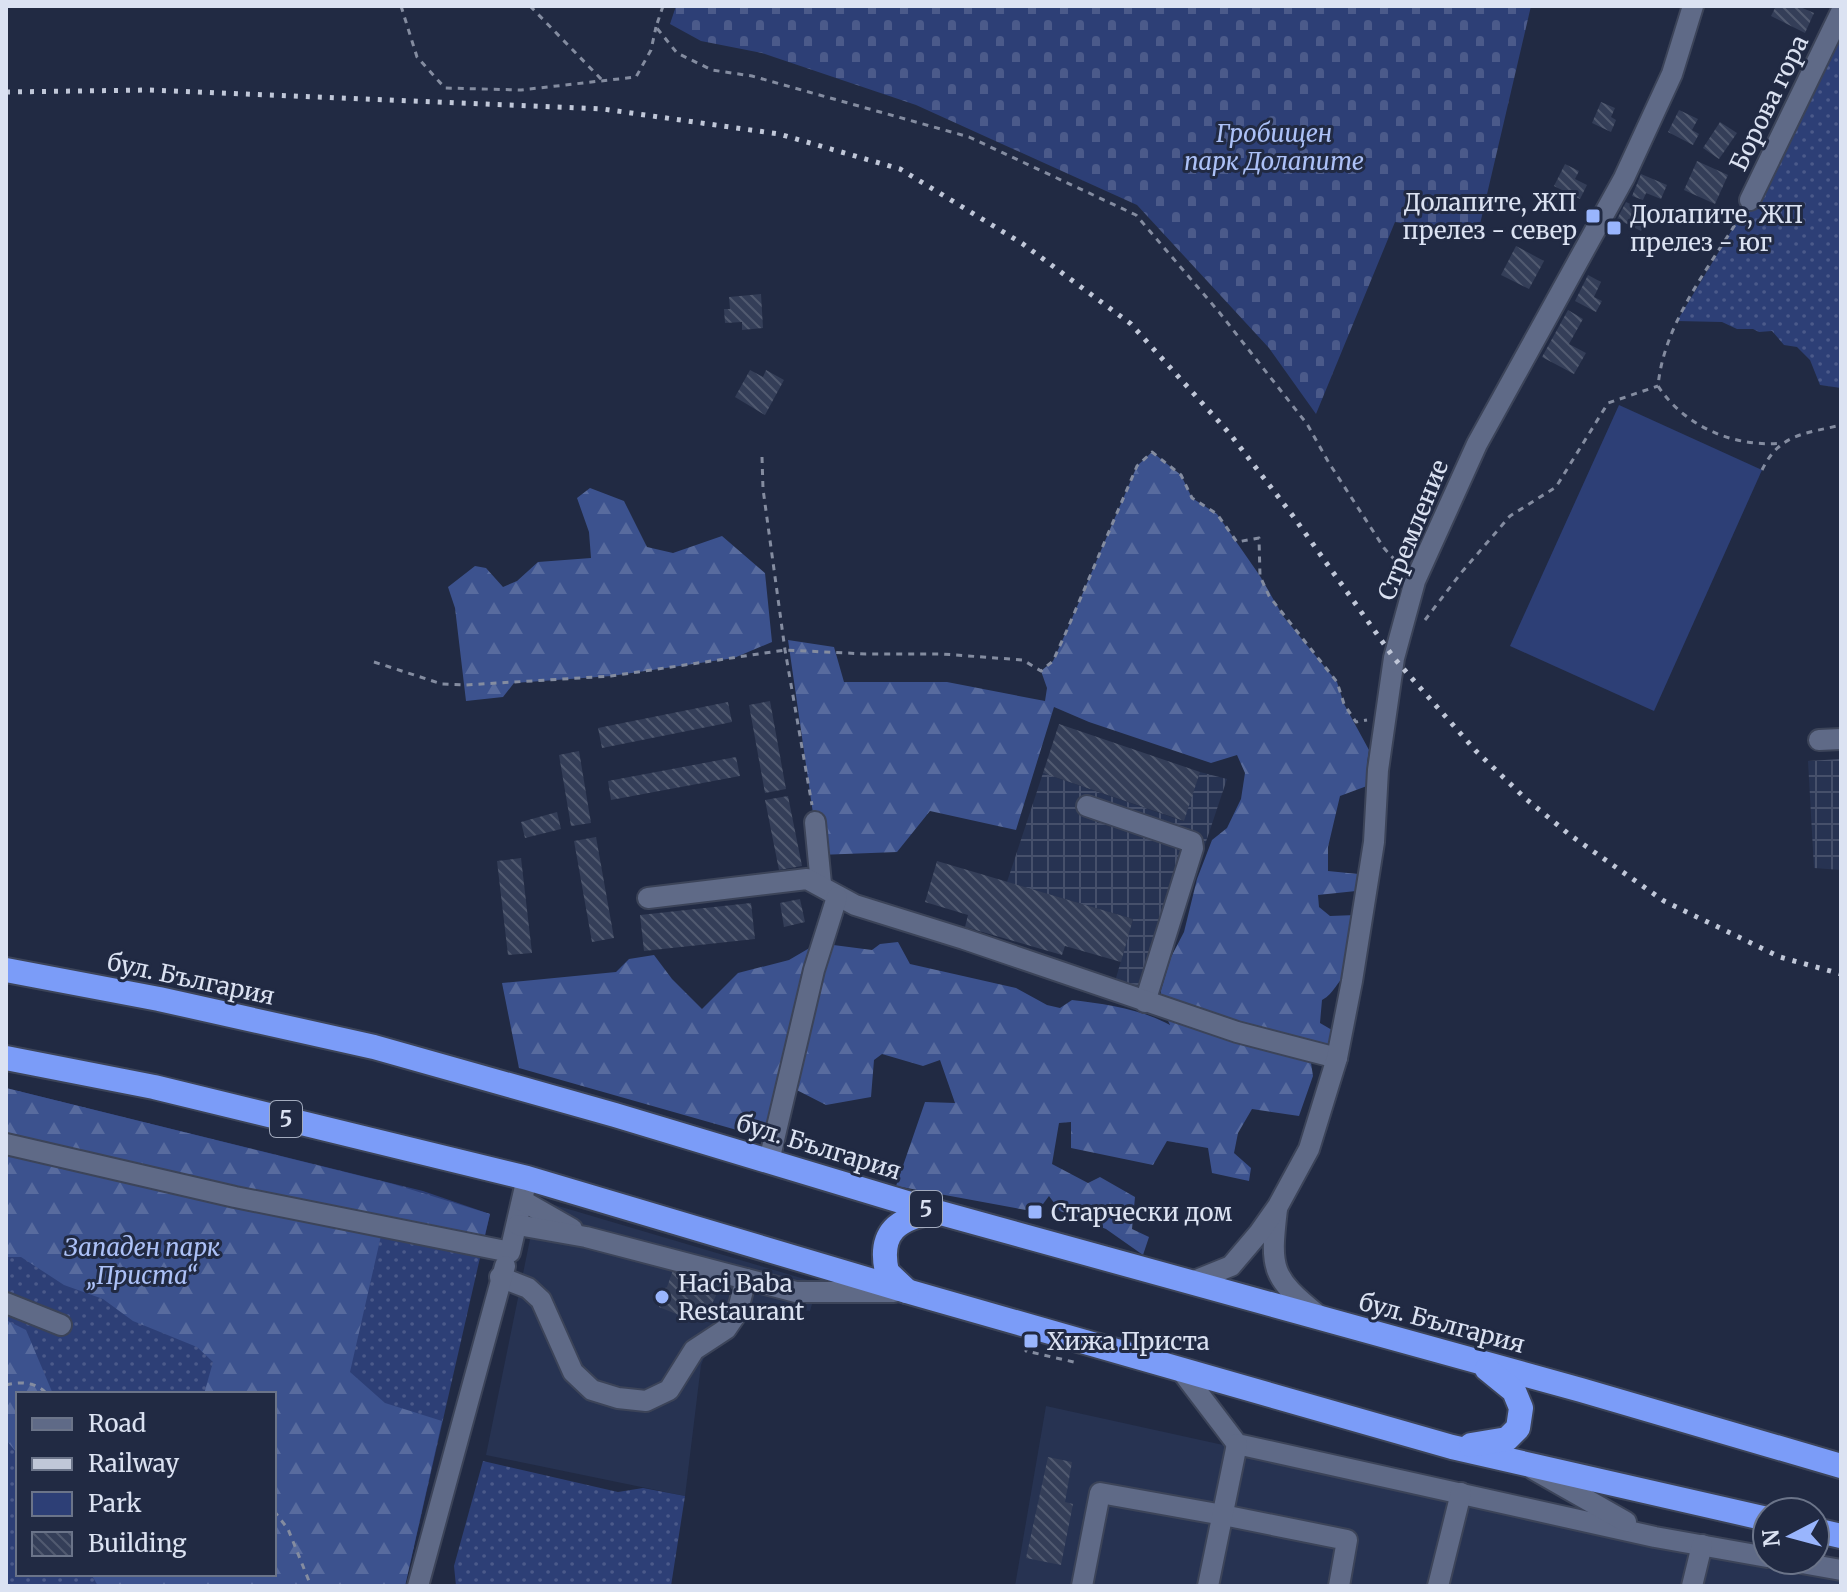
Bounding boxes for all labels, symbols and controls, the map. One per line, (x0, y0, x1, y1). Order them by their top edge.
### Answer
street label: Борова гора (1723, 30, 1815, 176)
park label: Гробищен парк Долапите (1184, 118, 1364, 177)
place label: Долапите, ЖП прелез - север (1403, 187, 1577, 246)
place label: Долапите, ЖП прелез - юг (1630, 199, 1803, 258)
marker: Долапите, ЖП прелез - север (1584, 207, 1602, 225)
marker: Долапите, ЖП прелез - юг (1605, 219, 1623, 237)
street label: Стремление (1371, 455, 1455, 605)
street label: бул. България (104, 946, 278, 1012)
road number: 5 (270, 1101, 302, 1137)
street label: бул. България (733, 1107, 905, 1187)
road number: 5 (910, 1191, 942, 1227)
place label: Старчески дом (1051, 1197, 1232, 1228)
marker: Старчески дом (1026, 1203, 1044, 1221)
park label: Западен парк „Приста“ (64, 1232, 220, 1291)
place label: Haci Baba Restaurant (678, 1268, 805, 1327)
street label: бул. България (1356, 1286, 1528, 1360)
marker: Haci Baba Restaurant (653, 1288, 671, 1306)
place label: Хижа Приста (1047, 1326, 1210, 1357)
marker: Хижа Приста (1022, 1332, 1040, 1350)
legend (16, 1392, 276, 1576)
text: Road (88, 1408, 146, 1439)
text: Railway (88, 1448, 179, 1479)
text: Park (88, 1488, 142, 1519)
north arrow (1751, 1496, 1831, 1576)
text: N (1756, 1527, 1786, 1548)
text: Building (88, 1528, 187, 1559)

